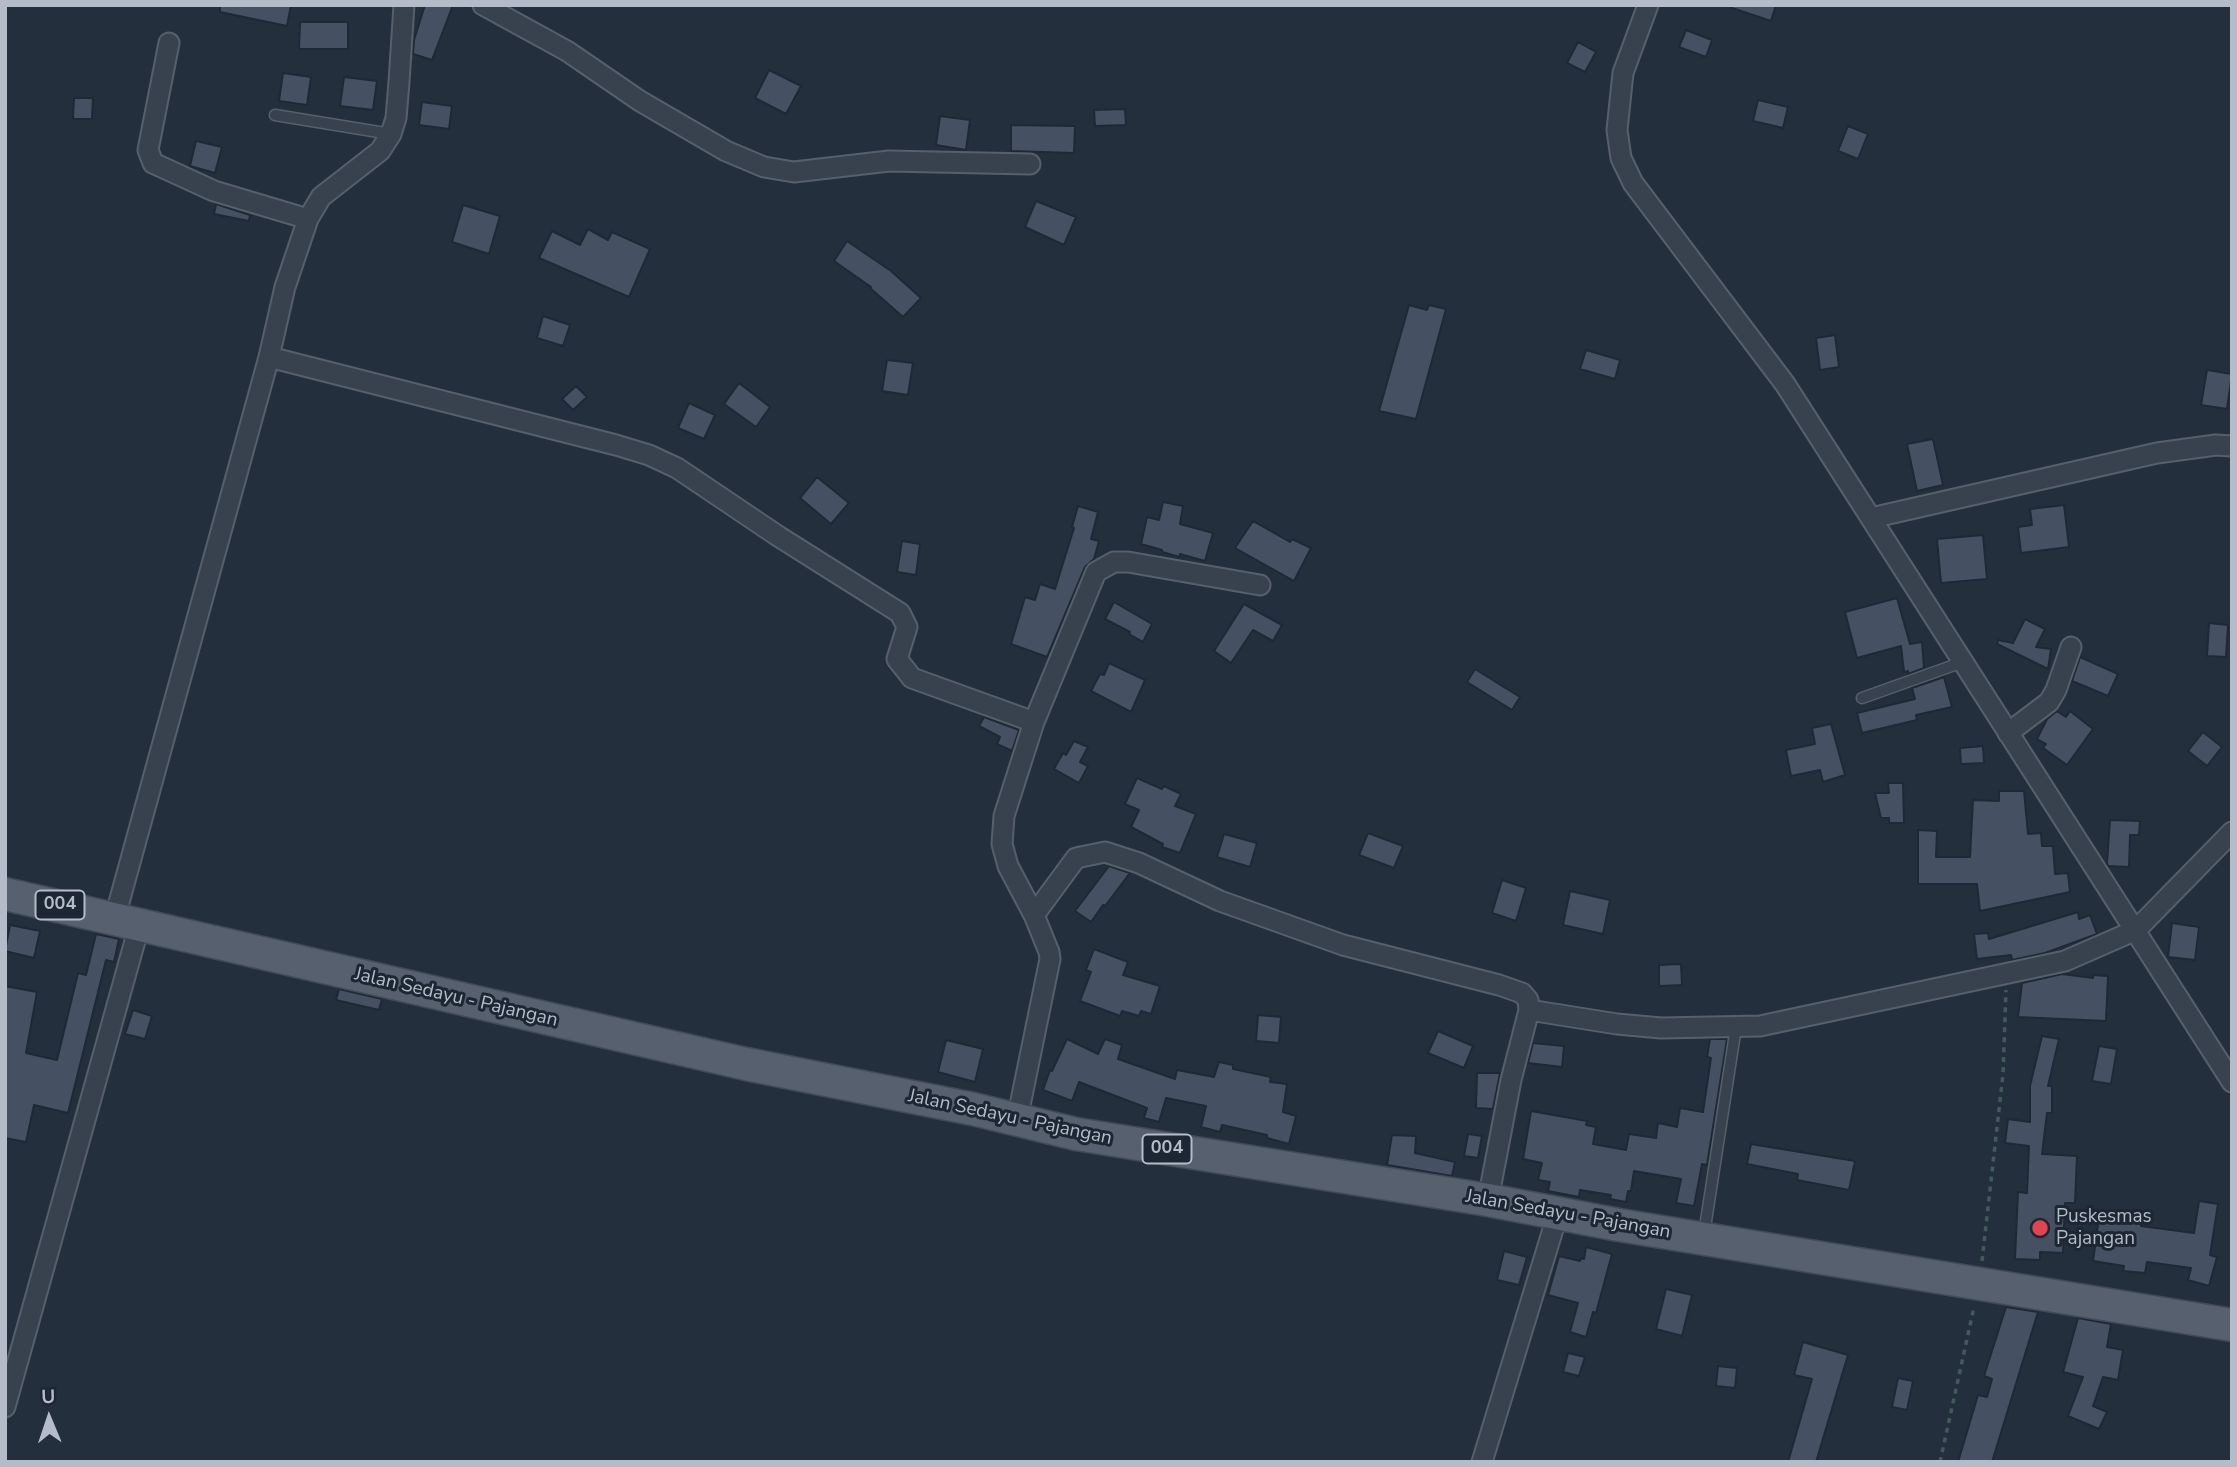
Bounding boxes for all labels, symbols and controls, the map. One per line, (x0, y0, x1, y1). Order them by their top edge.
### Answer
road number: 004 (36, 890, 84, 920)
street label: Jalan Sedayu - Pajangan (352, 964, 560, 1032)
street label: Jalan Sedayu - Pajangan (906, 1085, 1114, 1151)
road number: 004 (1142, 1134, 1192, 1164)
street label: Jalan Sedayu - Pajangan (1464, 1186, 1672, 1244)
place label: Puskesmas Pajangan (2056, 1206, 2152, 1250)
marker: Puskesmas Pajangan (2030, 1218, 2050, 1238)
north arrow (14, 1383, 84, 1453)
text: U (41, 1384, 56, 1410)

